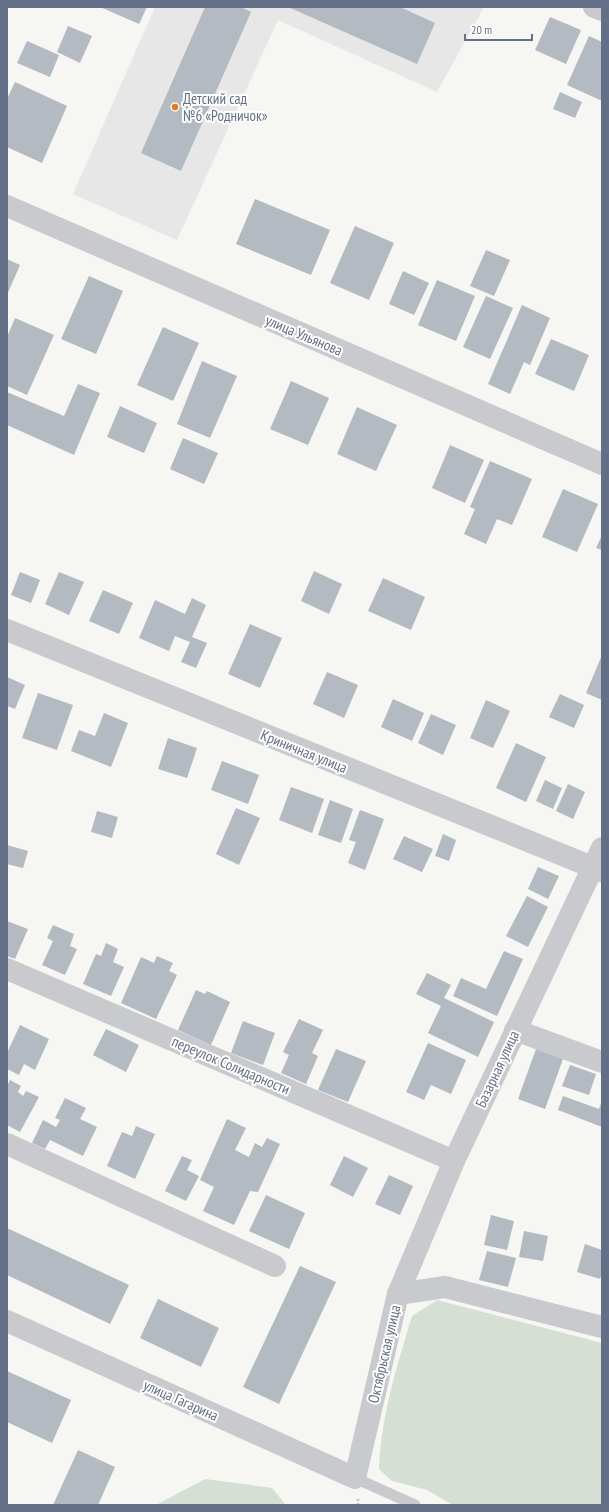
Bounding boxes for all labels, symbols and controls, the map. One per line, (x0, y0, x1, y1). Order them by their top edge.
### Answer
scale bar (465, 16, 532, 42)
text: 20 m (471, 22, 492, 37)
place label: Детский сад №6 «Родничок» (183, 89, 268, 125)
marker: Детский сад №6 «Родничок» (170, 102, 180, 112)
street label: улица Ульянова (263, 310, 345, 360)
street label: Криничная улица (258, 725, 350, 777)
street label: Базарная улица (471, 1028, 523, 1110)
street label: переулок Солидарности (169, 1032, 293, 1098)
street label: Октябрьская улица (363, 1303, 405, 1405)
street label: улица Гагарина (141, 1375, 221, 1425)

